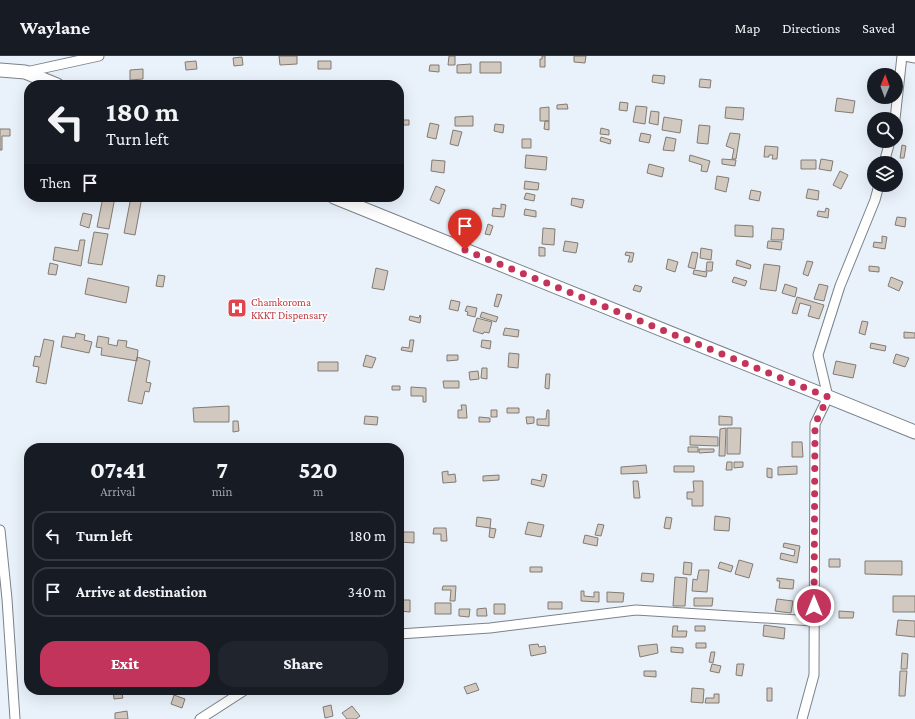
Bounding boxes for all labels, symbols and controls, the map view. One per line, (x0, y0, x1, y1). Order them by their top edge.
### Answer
text: Waylane (20, 17, 90, 38)
text: Map (735, 20, 760, 36)
text: Directions (782, 20, 840, 36)
text: Saved (862, 20, 895, 36)
north arrow (867, 68, 903, 104)
map controls (867, 68, 903, 192)
icon: left (40, 96, 92, 148)
text: 180 m (106, 96, 179, 127)
button: search (867, 112, 903, 148)
text: Turn left (106, 129, 169, 149)
button: layers (867, 156, 903, 192)
icon: arrive (79, 172, 101, 194)
text: Then (40, 175, 71, 191)
pin (448, 209, 482, 250)
icon: arrive (454, 215, 476, 237)
place label: Chamkoroma KKKT Dispensary (251, 296, 328, 322)
hospital icon: Chamkoroma KKKT Dispensary (226, 297, 248, 319)
text: 07:41 (90, 456, 146, 483)
text: 7 (216, 456, 228, 483)
text: 520 (299, 456, 338, 483)
text: Arrival (100, 484, 136, 499)
text: min (212, 484, 233, 499)
text: m (313, 484, 323, 499)
icon: left (42, 525, 64, 547)
text: Turn left (76, 528, 132, 544)
text: 180 m (350, 528, 386, 544)
icon: arrive (42, 581, 64, 603)
text: Arrive at destination (76, 584, 207, 600)
text: 340 m (348, 584, 386, 600)
position arrow (793, 585, 835, 627)
button: Exit (40, 641, 210, 687)
button: Share (218, 641, 388, 687)

